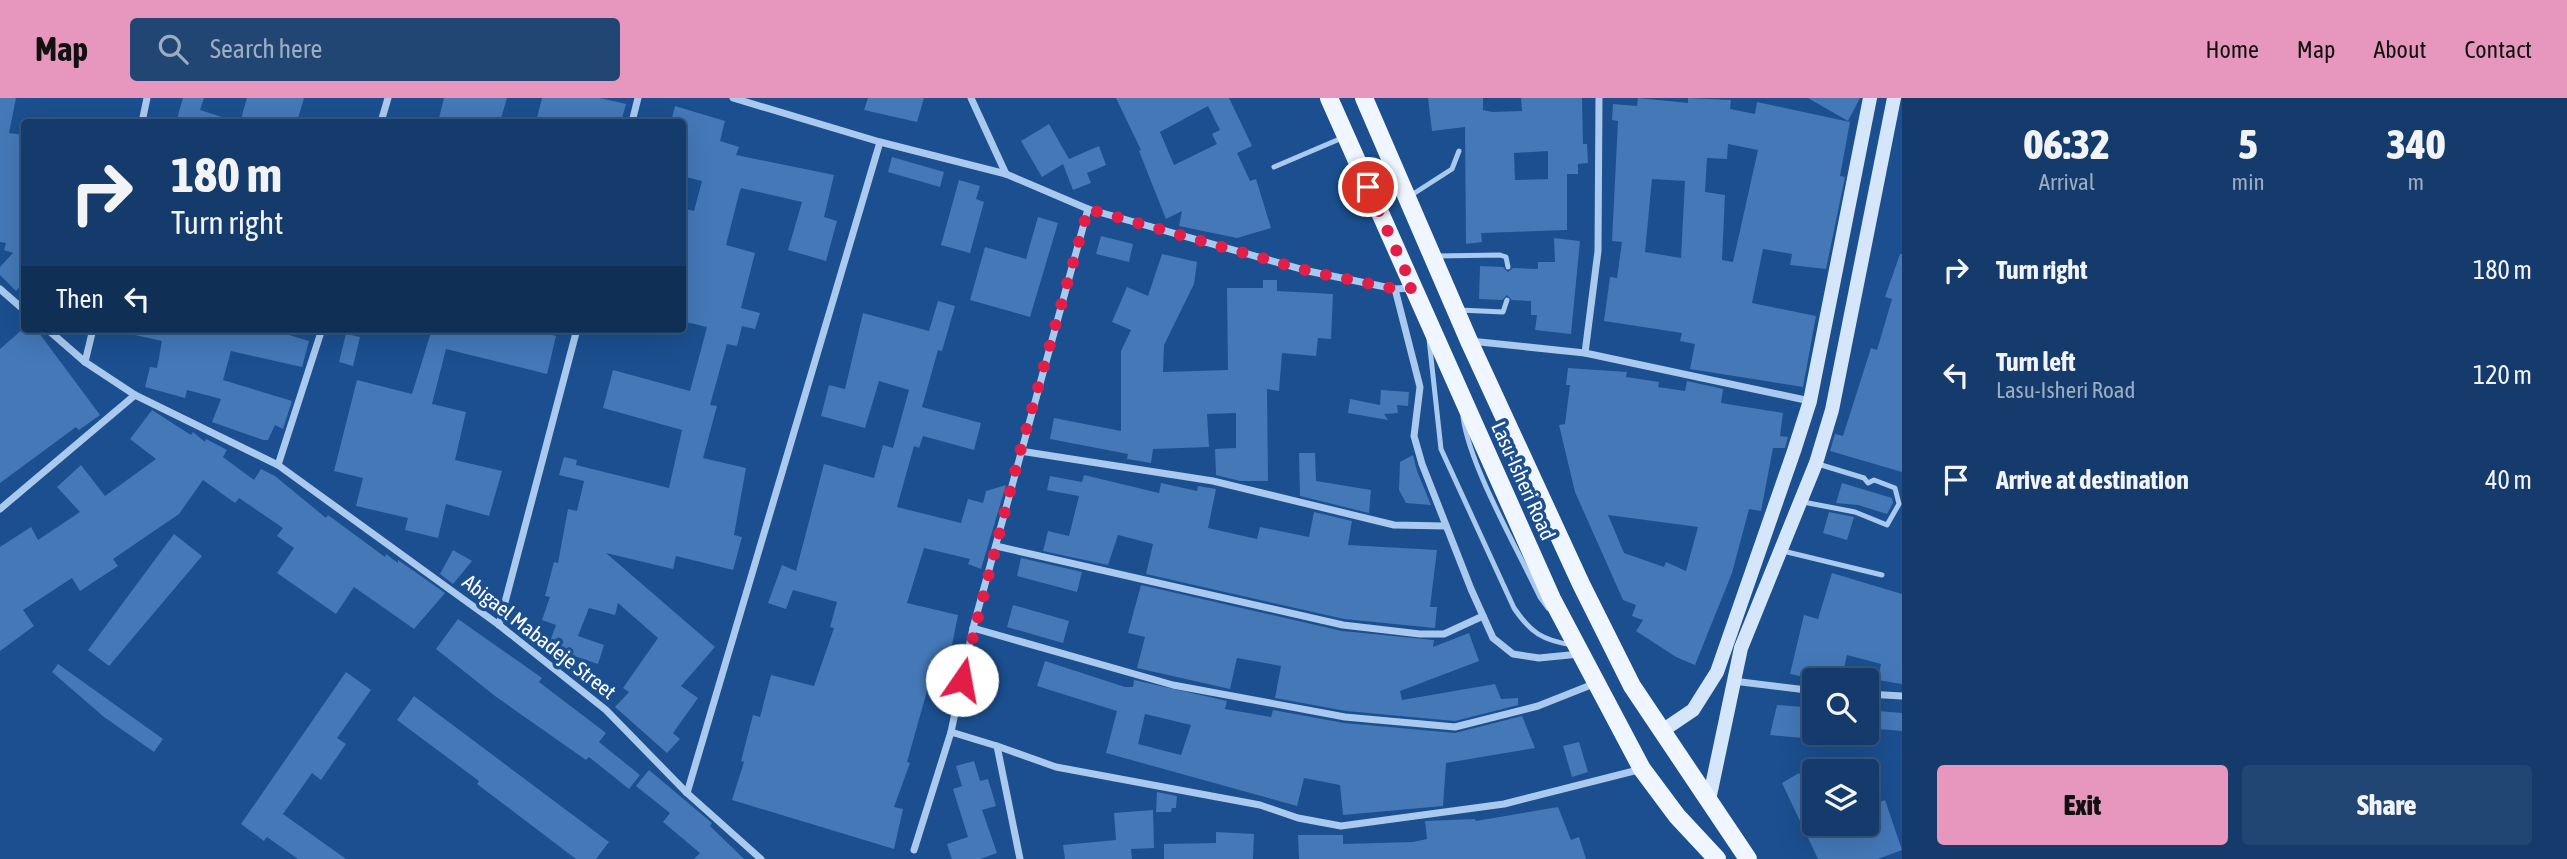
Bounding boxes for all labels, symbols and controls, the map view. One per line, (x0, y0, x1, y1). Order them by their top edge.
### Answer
search box (130, 18, 620, 81)
text: Map (35, 30, 88, 68)
icon: search (154, 30, 192, 68)
text: Search here (210, 34, 322, 64)
text: Home (2205, 36, 2259, 63)
text: Map (2297, 36, 2335, 63)
text: About (2373, 36, 2426, 63)
text: Contact (2464, 36, 2532, 63)
text: 06:32 (2024, 120, 2110, 168)
text: 5 (2238, 120, 2258, 168)
text: 340 (2386, 120, 2445, 168)
text: 180 m (171, 146, 282, 202)
icon: right (56, 147, 147, 238)
pin (1338, 157, 1398, 217)
icon: arrive (1349, 168, 1387, 206)
text: Arrival (2039, 169, 2095, 195)
text: min (2232, 169, 2265, 195)
text: m (2408, 169, 2424, 195)
text: Turn right (171, 204, 284, 241)
icon: right (1937, 251, 1975, 289)
text: Turn right (1996, 255, 2087, 285)
text: 180 m (2473, 255, 2532, 285)
icon: left (118, 280, 156, 318)
text: Then (56, 284, 104, 314)
text: Turn left (1996, 347, 2076, 377)
icon: left (1937, 356, 1975, 394)
text: 120 m (2473, 360, 2532, 390)
text: Lasu-Isheri Road (1996, 377, 2135, 403)
street label: Lasu-Isheri Road (1487, 418, 1561, 544)
icon: arrive (1937, 461, 1975, 499)
text: Arrive at destination (1996, 465, 2189, 495)
text: 40 m (2485, 465, 2532, 495)
street label: Abigael Mabadeje Street (458, 569, 621, 703)
position arrow (925, 643, 999, 717)
map controls (1802, 668, 1879, 836)
button: search (1802, 668, 1879, 745)
button: layers (1802, 759, 1879, 836)
button: Exit (1937, 765, 2228, 845)
button: Share (2242, 765, 2532, 845)

